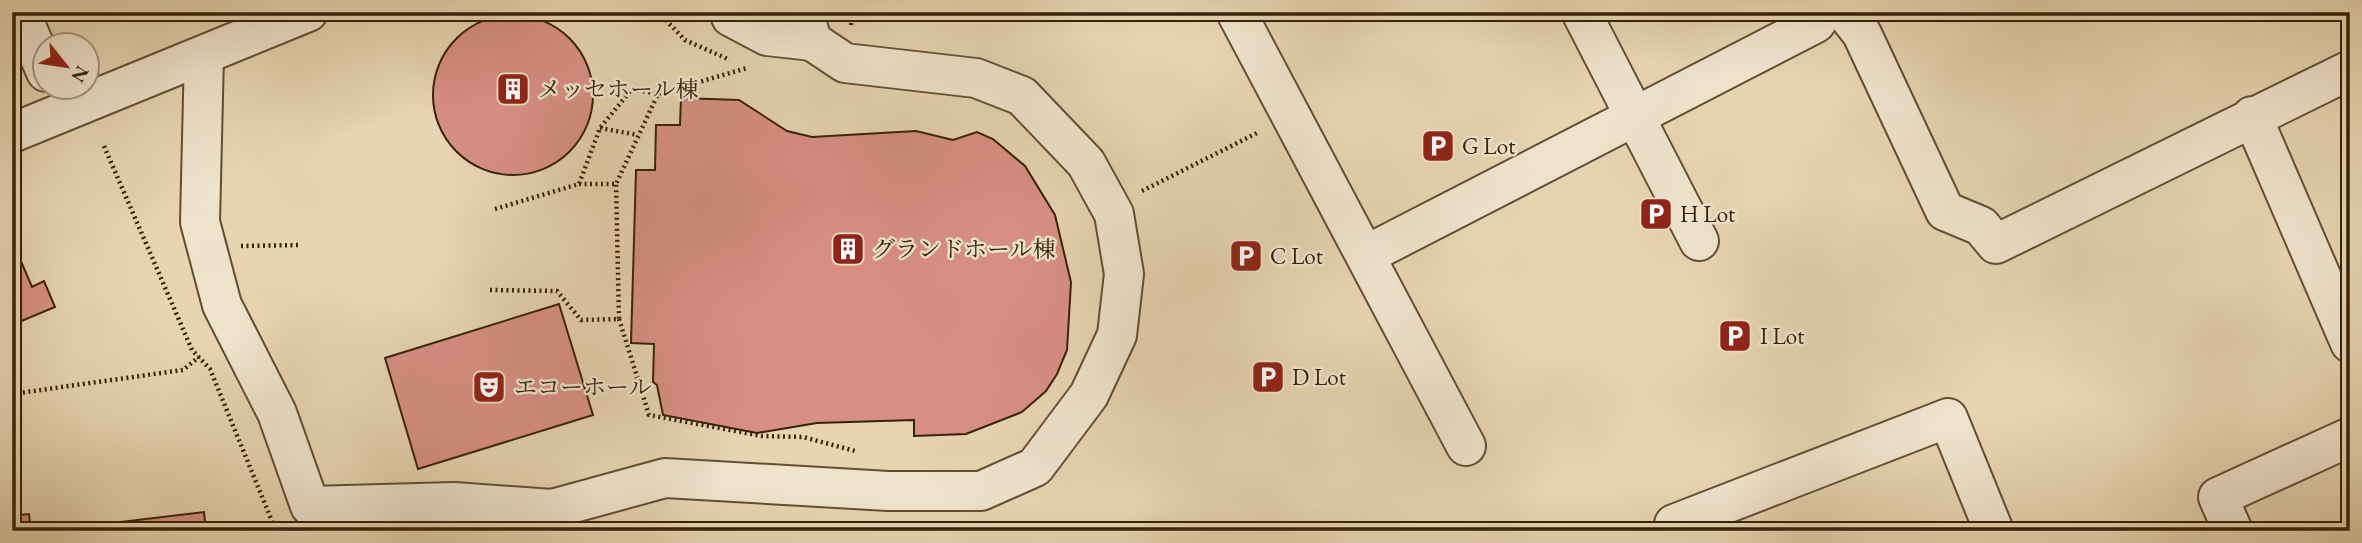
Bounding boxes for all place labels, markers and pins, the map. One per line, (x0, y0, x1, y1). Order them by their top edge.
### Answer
building icon: メッセホール棟 (494, 70, 532, 108)
place label: メッセホール棟 (538, 74, 699, 104)
parking icon: G Lot (1419, 127, 1457, 165)
place label: G Lot (1462, 131, 1516, 161)
parking icon: H Lot (1637, 195, 1675, 233)
place label: H Lot (1680, 199, 1736, 229)
building icon: グランドホール棟 (829, 230, 867, 268)
place label: グランドホール棟 (872, 234, 1056, 264)
parking icon: C Lot (1227, 237, 1265, 275)
place label: C Lot (1270, 241, 1324, 271)
parking icon: I Lot (1716, 317, 1754, 355)
place label: I Lot (1760, 321, 1805, 351)
parking icon: D Lot (1249, 358, 1287, 396)
place label: D Lot (1292, 362, 1347, 392)
theatre icon: エコーホール (470, 368, 508, 406)
place label: エコーホール (514, 372, 652, 402)

